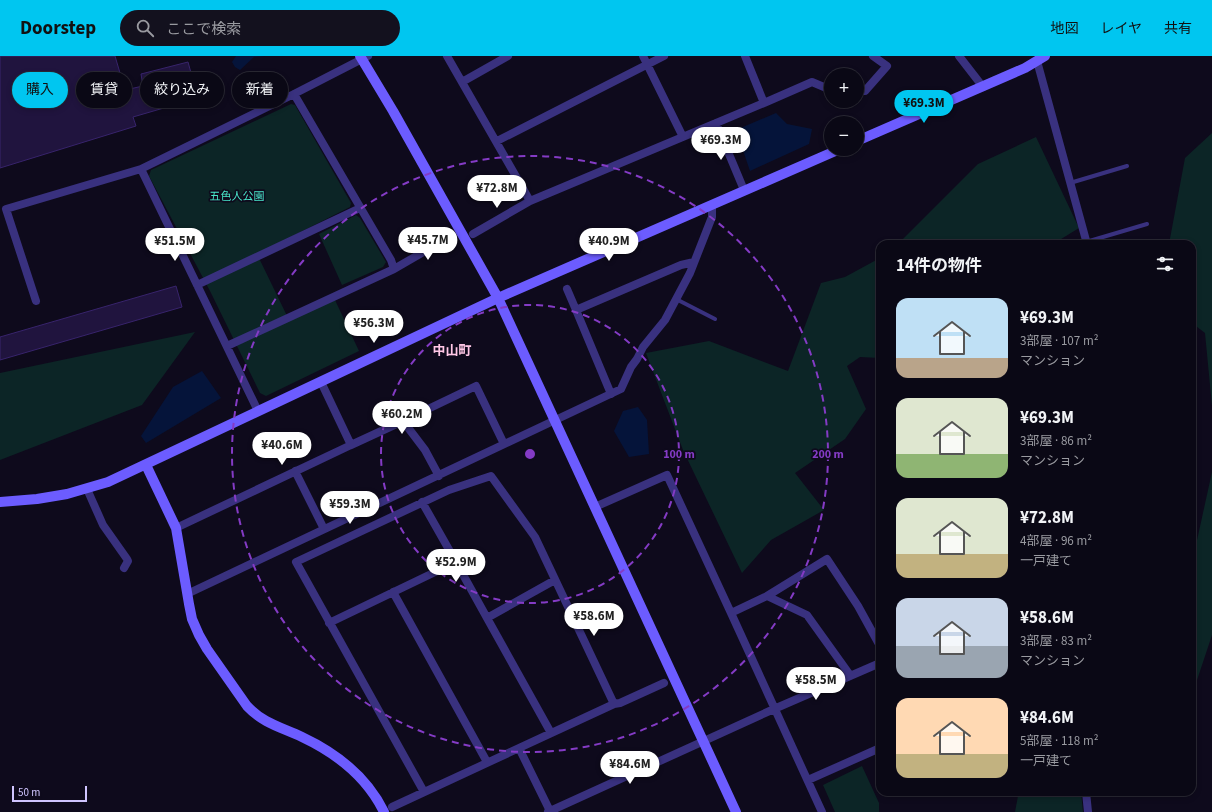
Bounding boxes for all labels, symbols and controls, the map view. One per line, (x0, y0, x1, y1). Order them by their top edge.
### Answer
search box (120, 10, 400, 46)
text: Doorstep (20, 15, 96, 42)
icon: search (134, 17, 156, 39)
text: ここで検索 (166, 19, 241, 40)
text: 地図 (1050, 19, 1078, 39)
text: レイヤ (1100, 19, 1142, 39)
text: 共有 (1164, 19, 1192, 39)
map controls (824, 68, 864, 156)
button: + (824, 68, 864, 108)
chip: 購入 (12, 72, 68, 108)
chip: 賃貸 (76, 72, 132, 108)
chip: 絞り込み (140, 72, 224, 108)
chip: 新着 (232, 72, 288, 108)
pin: ¥69.3M (891, 90, 957, 124)
text: ¥69.3M (903, 94, 945, 112)
button: − (824, 116, 864, 156)
pin: ¥69.3M (688, 127, 754, 161)
text: ¥69.3M (700, 131, 742, 149)
pin: ¥72.8M (464, 175, 530, 209)
text: ¥72.8M (476, 179, 518, 197)
park label: 五色人公園 (210, 189, 265, 204)
pin: ¥45.7M (395, 227, 461, 261)
pin: ¥51.5M (142, 228, 208, 262)
pin: ¥40.9M (576, 228, 642, 262)
text: ¥45.7M (407, 231, 449, 249)
text: ¥51.5M (154, 232, 196, 250)
text: ¥40.9M (588, 232, 630, 250)
icon: filters (1154, 253, 1176, 275)
text: 14件の物件 (896, 254, 982, 278)
text: ¥69.3M (1020, 306, 1074, 330)
pin: ¥56.3M (341, 310, 407, 344)
text: ¥56.3M (353, 314, 395, 332)
icon: home (928, 314, 976, 362)
text: 3部屋 · 107 m² (1020, 332, 1098, 350)
district label: 中山町 (432, 342, 472, 360)
text: マンション (1020, 352, 1085, 370)
pin: ¥60.2M (369, 401, 435, 435)
text: ¥60.2M (381, 405, 423, 423)
text: ¥69.3M (1020, 406, 1074, 430)
icon: home (928, 414, 976, 462)
pin: ¥40.6M (249, 432, 315, 466)
text: 3部屋 · 86 m² (1020, 432, 1092, 450)
text: ¥40.6M (261, 436, 303, 454)
text: 100 m (663, 446, 695, 463)
text: 200 m (812, 446, 844, 463)
centre of rings (523, 447, 537, 461)
text: マンション (1020, 452, 1085, 470)
pin: ¥59.3M (317, 491, 383, 525)
text: ¥59.3M (329, 495, 371, 513)
text: ¥72.8M (1020, 506, 1074, 530)
icon: home (928, 514, 976, 562)
text: 4部屋 · 96 m² (1020, 532, 1092, 550)
pin: ¥52.9M (423, 549, 489, 583)
text: 一戸建て (1020, 552, 1072, 570)
text: ¥52.9M (435, 553, 477, 571)
pin: ¥58.6M (561, 603, 627, 637)
text: ¥58.6M (1020, 606, 1074, 630)
text: ¥58.6M (573, 607, 615, 625)
icon: home (928, 614, 976, 662)
text: 3部屋 · 83 m² (1020, 632, 1092, 650)
text: マンション (1020, 652, 1085, 670)
pin: ¥58.5M (783, 667, 849, 701)
text: ¥58.5M (795, 671, 837, 689)
text: ¥84.6M (1020, 706, 1074, 730)
icon: home (928, 714, 976, 762)
text: 5部屋 · 118 m² (1020, 732, 1098, 750)
pin: ¥84.6M (597, 751, 663, 785)
text: 一戸建て (1020, 752, 1072, 770)
text: ¥84.6M (609, 755, 651, 773)
scale bar (12, 784, 87, 803)
text: 50 m (18, 785, 40, 800)

